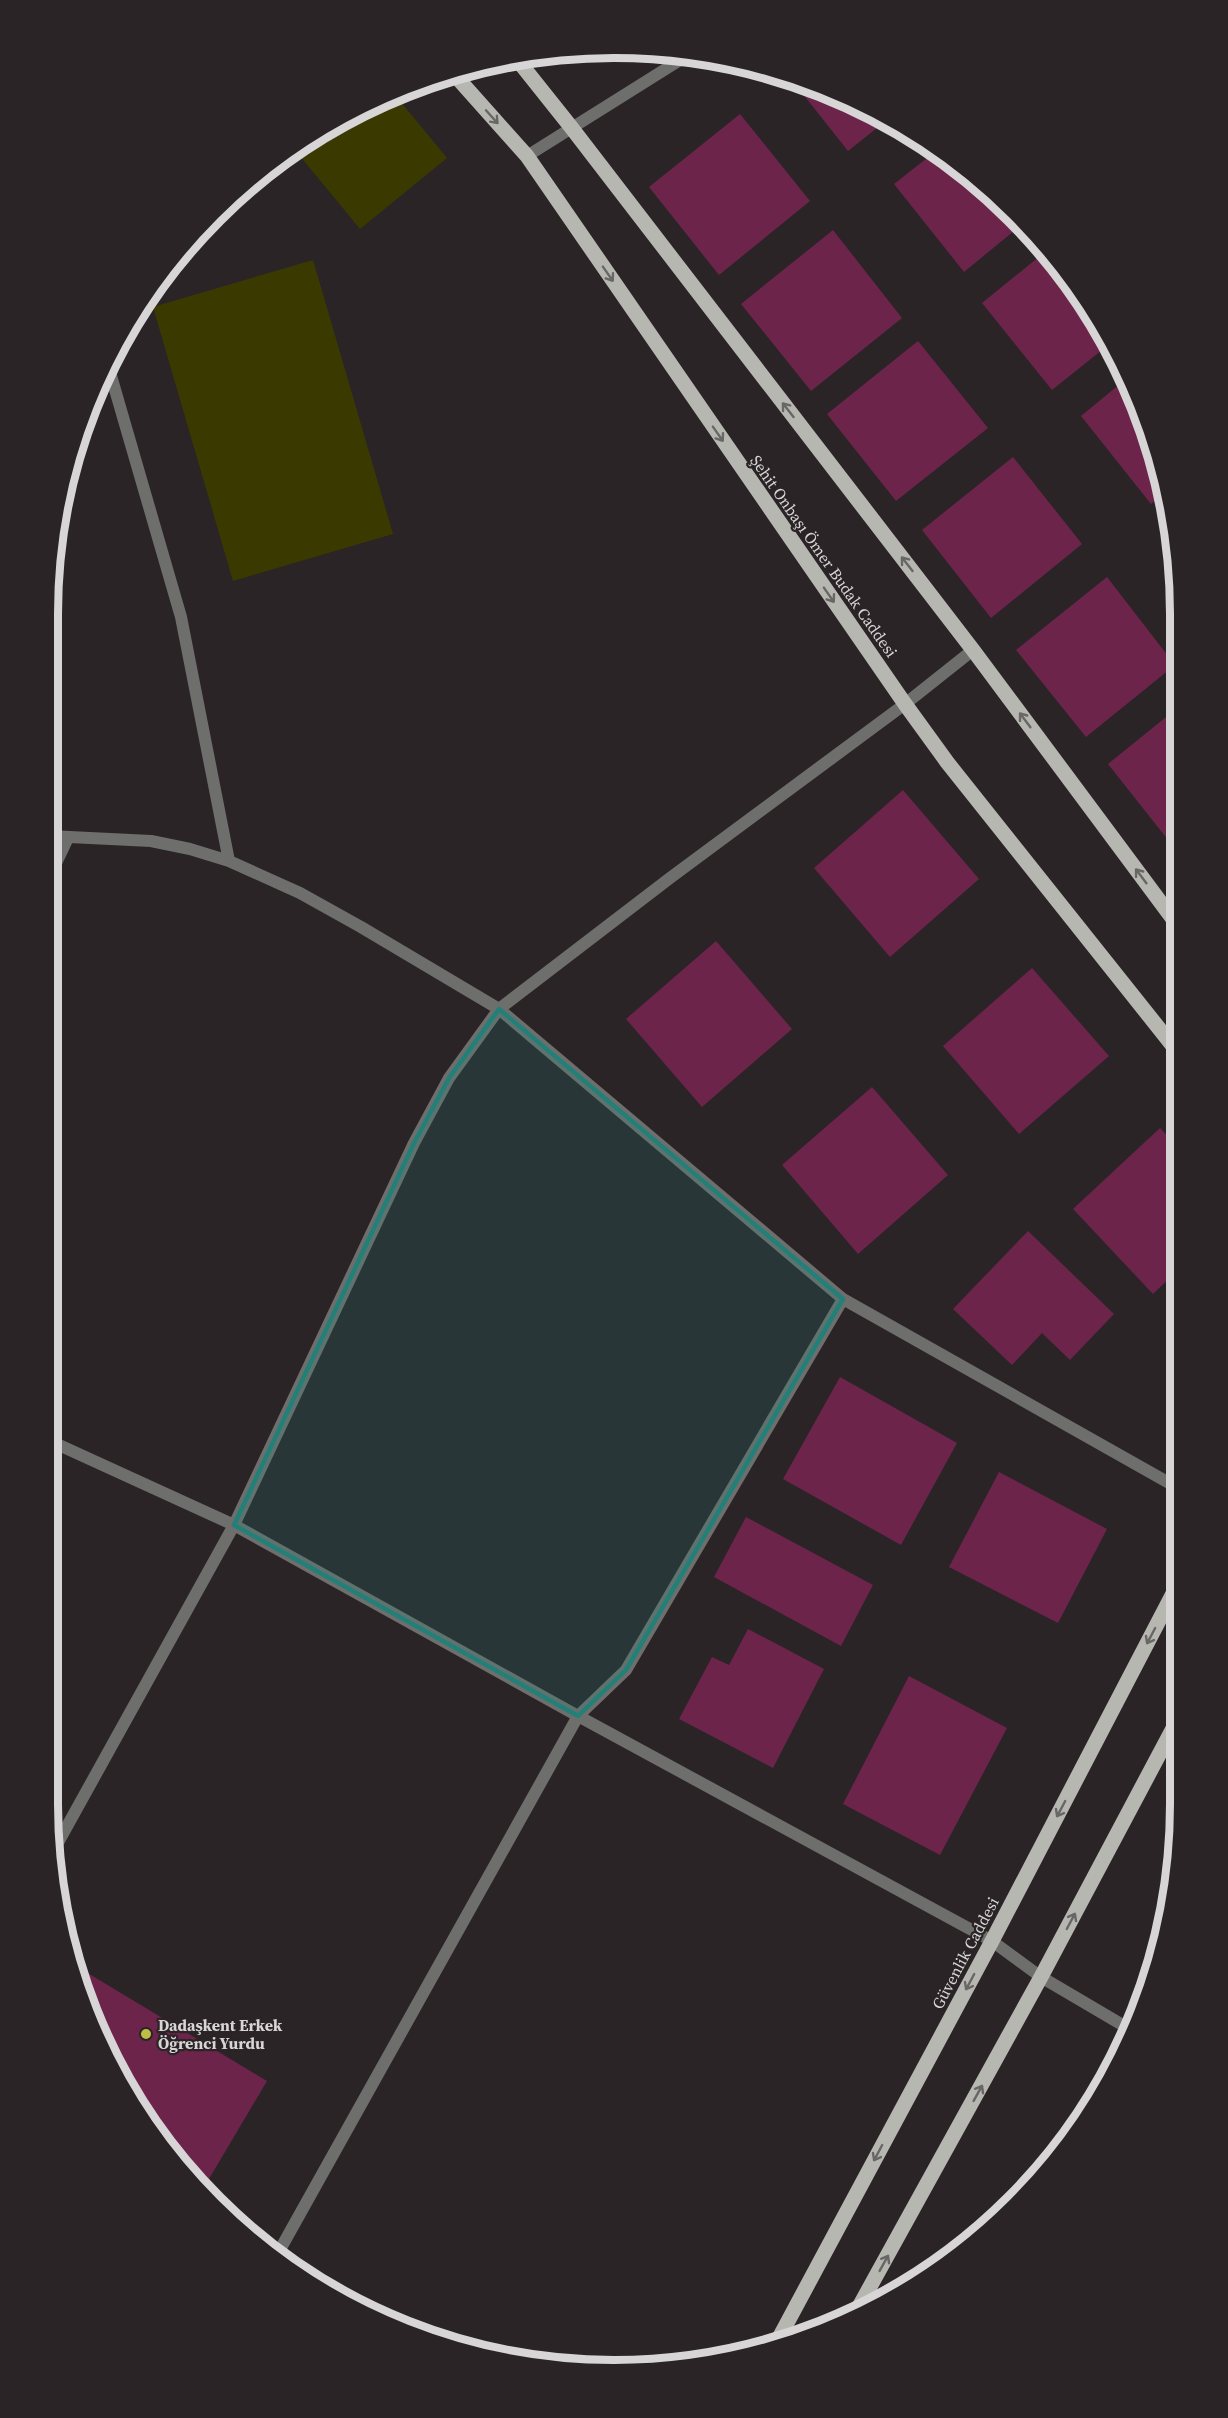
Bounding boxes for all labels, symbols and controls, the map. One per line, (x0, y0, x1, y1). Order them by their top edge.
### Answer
one-way arrow (485, 109, 499, 124)
one-way arrow (602, 265, 614, 281)
one-way arrow (782, 402, 795, 418)
one-way arrow (712, 426, 724, 442)
street label: Şehit Onbaşı Ömer Budak Caddesi (745, 450, 903, 662)
one-way arrow (901, 557, 913, 573)
one-way arrow (823, 586, 835, 602)
one-way arrow (1019, 712, 1031, 728)
one-way arrow (1135, 869, 1148, 885)
one-way arrow (1145, 1627, 1157, 1644)
one-way arrow (1055, 1800, 1067, 1817)
street label: Güvenlik Caddesi (926, 1893, 1004, 2013)
one-way arrow (1066, 1913, 1077, 1931)
one-way arrow (964, 1972, 975, 1990)
place label: Dadaşkent Erkek Öğrenci Yurdu (158, 2014, 283, 2054)
marker: Dadaşkent Erkek Öğrenci Yurdu (139, 2027, 153, 2041)
one-way arrow (973, 2084, 984, 2102)
one-way arrow (872, 2144, 884, 2161)
one-way arrow (878, 2255, 890, 2272)

